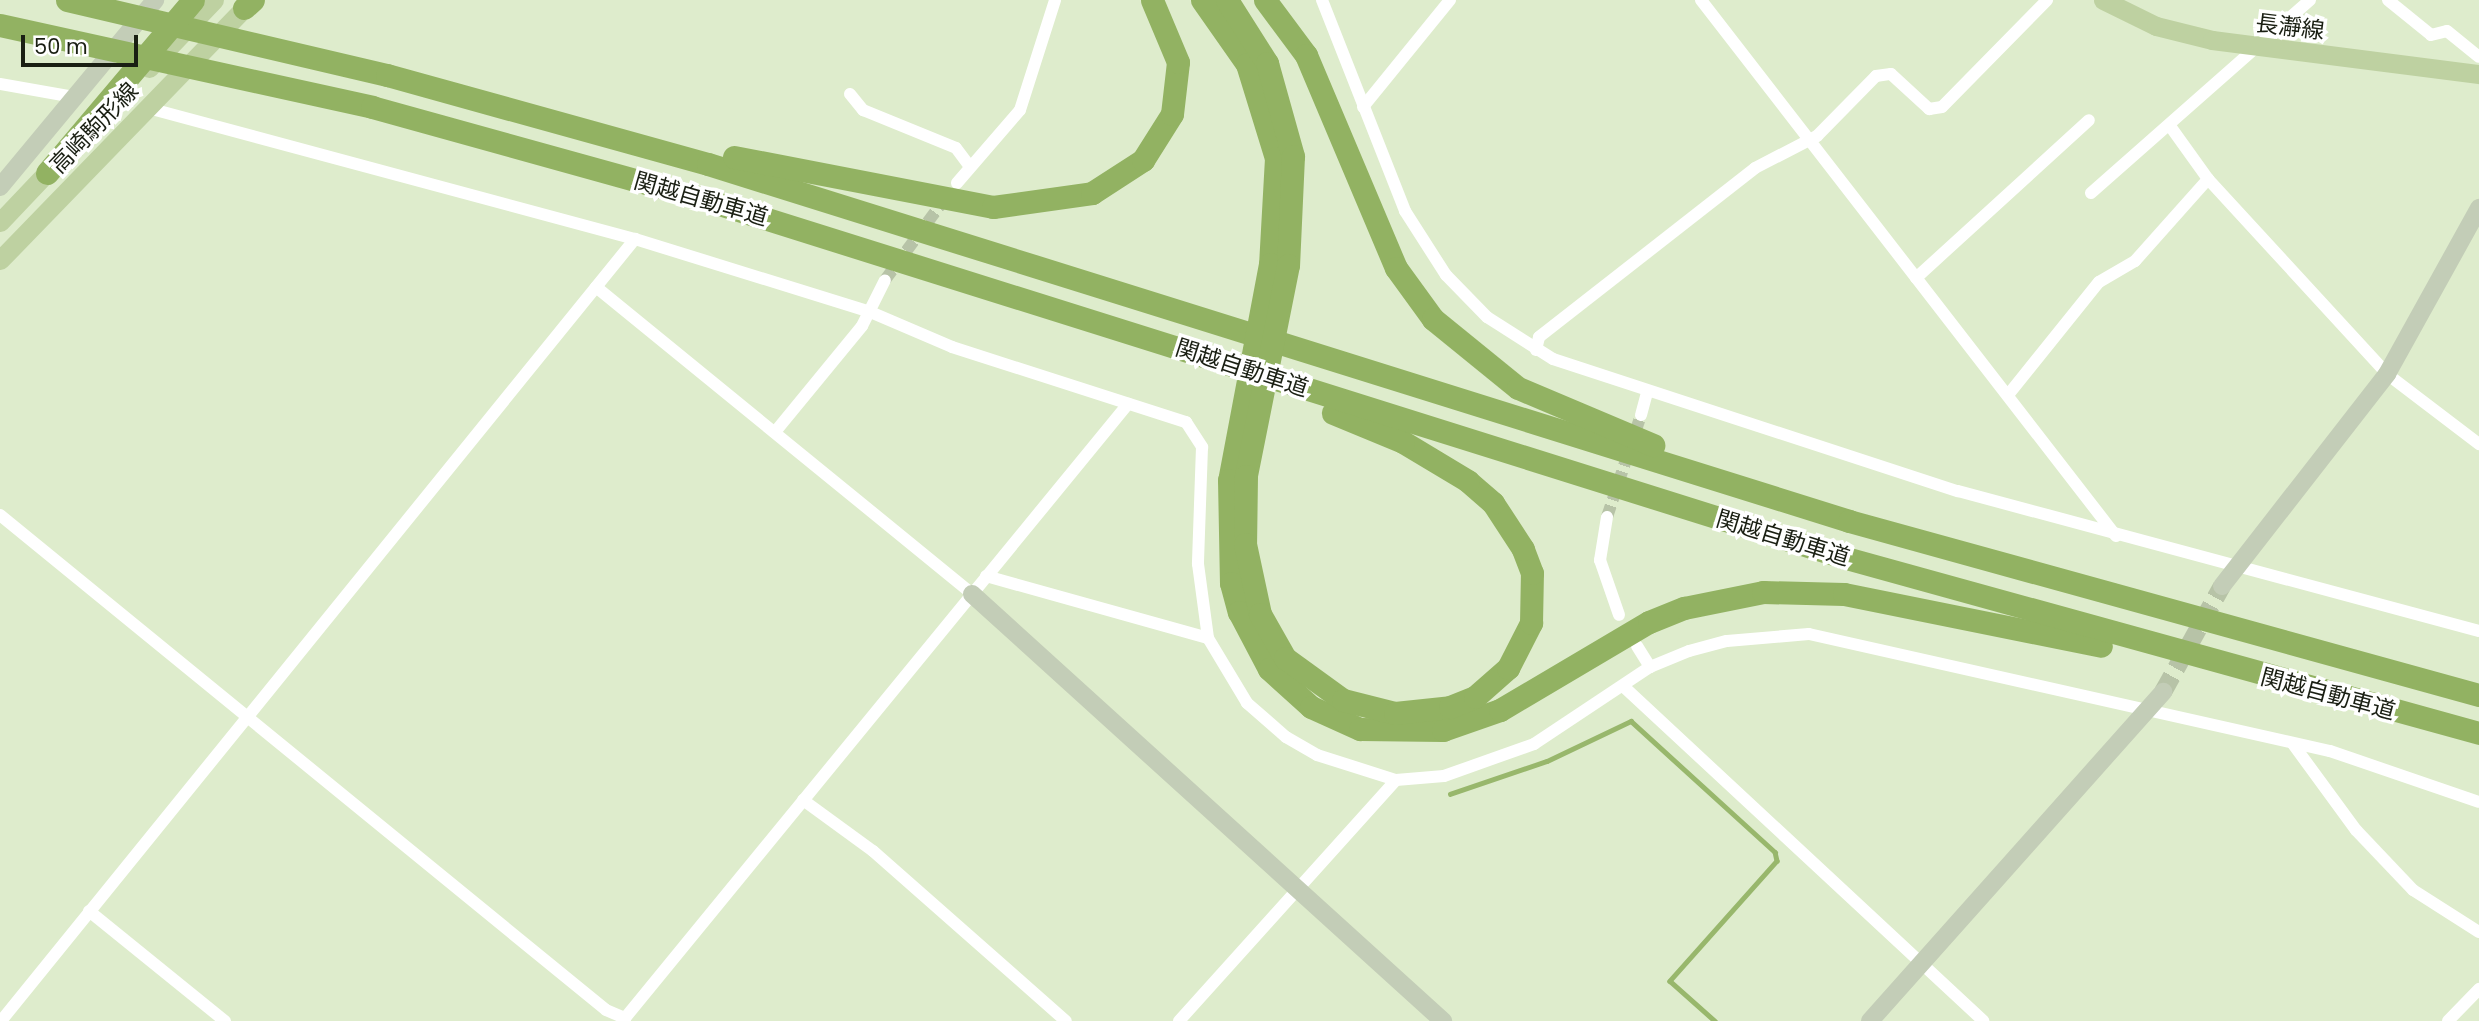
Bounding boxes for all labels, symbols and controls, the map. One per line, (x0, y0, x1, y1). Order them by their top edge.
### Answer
street label: 長瀞線 (2254, 9, 2326, 45)
scale bar (24, 21, 142, 65)
text: 50 m (34, 32, 88, 61)
street label: 高崎駒形線 (44, 77, 144, 179)
street label: 関越自動車道 (631, 167, 771, 231)
street label: 関越自動車道 (1172, 334, 1312, 402)
street label: 関越自動車道 (1713, 505, 1853, 571)
street label: 関越自動車道 (2258, 663, 2398, 725)

